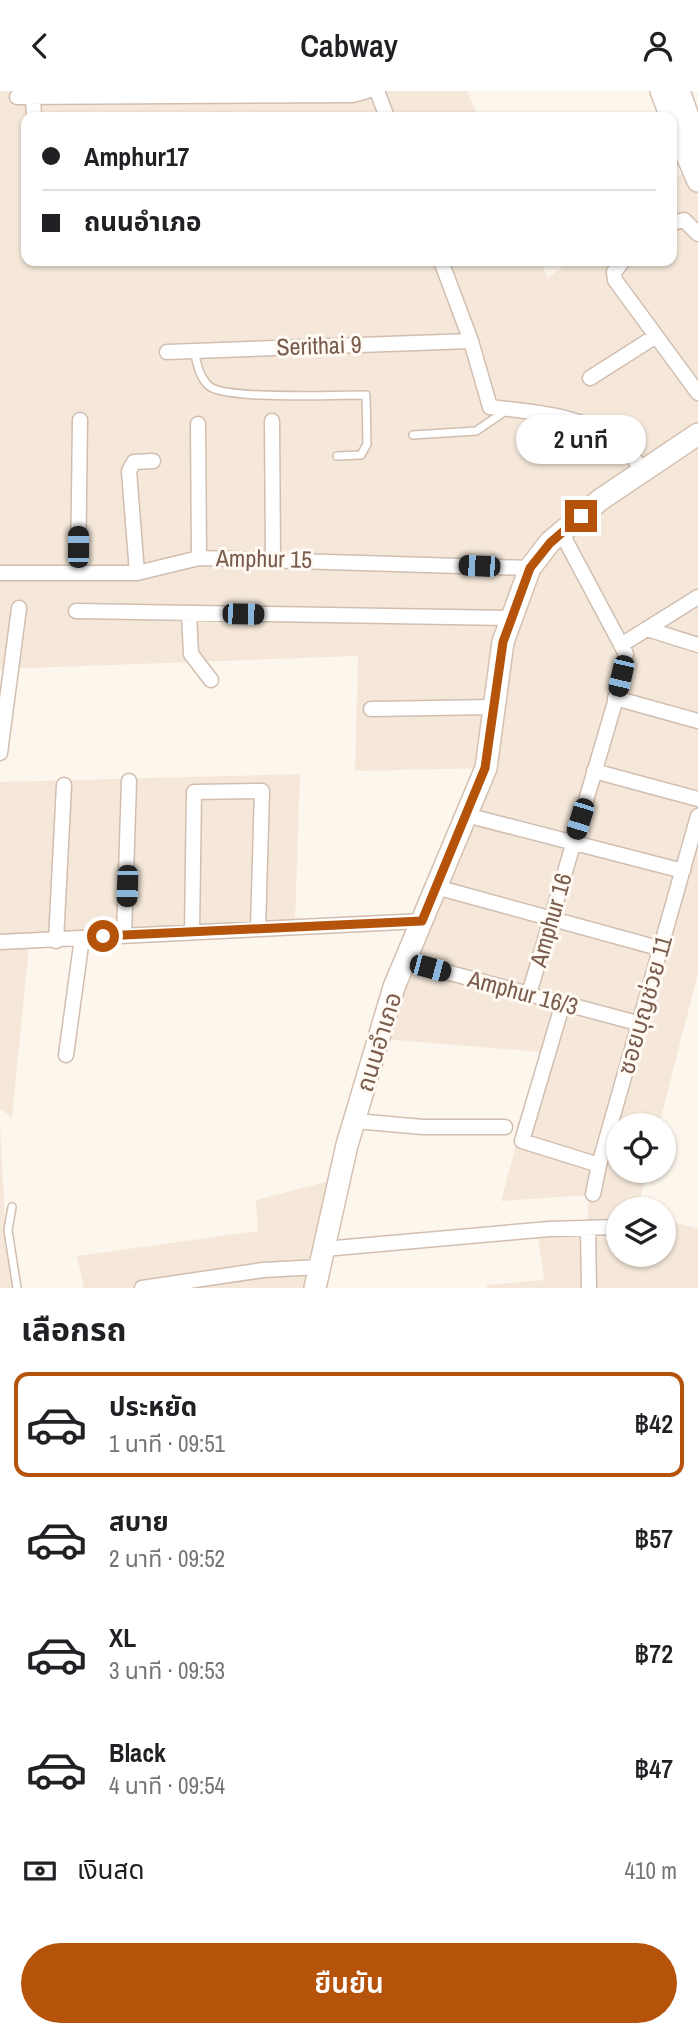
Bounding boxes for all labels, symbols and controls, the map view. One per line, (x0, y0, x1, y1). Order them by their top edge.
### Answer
text: Cabway (300, 24, 398, 67)
icon: back (21, 27, 59, 65)
icon: person (639, 27, 677, 65)
text: Amphur17 (84, 139, 189, 174)
text: ถนนอำเภอ (84, 204, 201, 239)
street label: Serithai 9 (276, 328, 362, 362)
callout: 2 นาที (516, 415, 646, 463)
text: 2 นาที (554, 424, 608, 455)
route end (565, 500, 597, 532)
car (68, 526, 89, 568)
street label: Amphur 15 (215, 541, 312, 575)
car (458, 555, 501, 577)
car (222, 603, 265, 625)
car (607, 653, 636, 699)
car (564, 796, 597, 842)
car (116, 865, 139, 907)
street label: Amphur 16 (521, 869, 579, 971)
route start (87, 920, 119, 952)
street label: ซอยบุญช่วย 11 (609, 932, 679, 1078)
car (407, 952, 454, 984)
street label: Amphur 16/3 (464, 962, 582, 1022)
street label: ถนนอำเภอ (348, 988, 408, 1096)
map controls (606, 1113, 676, 1267)
button: locate (606, 1113, 676, 1183)
button: layers (606, 1197, 676, 1267)
text: เลือกรถ (21, 1308, 126, 1351)
text: ประหยัด (109, 1389, 197, 1424)
icon: car (25, 1393, 88, 1456)
text: ฿42 (634, 1406, 673, 1441)
text: 1 นาที · 09:51 (109, 1428, 225, 1459)
text: สบาย (109, 1504, 169, 1539)
icon: car (25, 1508, 88, 1571)
text: ฿57 (634, 1521, 673, 1556)
text: 2 นาที · 09:52 (109, 1543, 225, 1574)
text: XL (109, 1620, 136, 1655)
icon: car (25, 1623, 88, 1686)
text: ฿72 (634, 1636, 673, 1671)
text: 3 นาที · 09:53 (109, 1655, 225, 1686)
text: Black (109, 1735, 166, 1770)
icon: car (25, 1738, 88, 1801)
text: ฿47 (634, 1751, 673, 1786)
text: 4 นาที · 09:54 (109, 1770, 225, 1801)
icon: cash (21, 1852, 59, 1890)
text: เงินสด (77, 1852, 144, 1887)
text: 410 m (625, 1855, 677, 1886)
button: ยืนยัน (21, 1943, 677, 2023)

